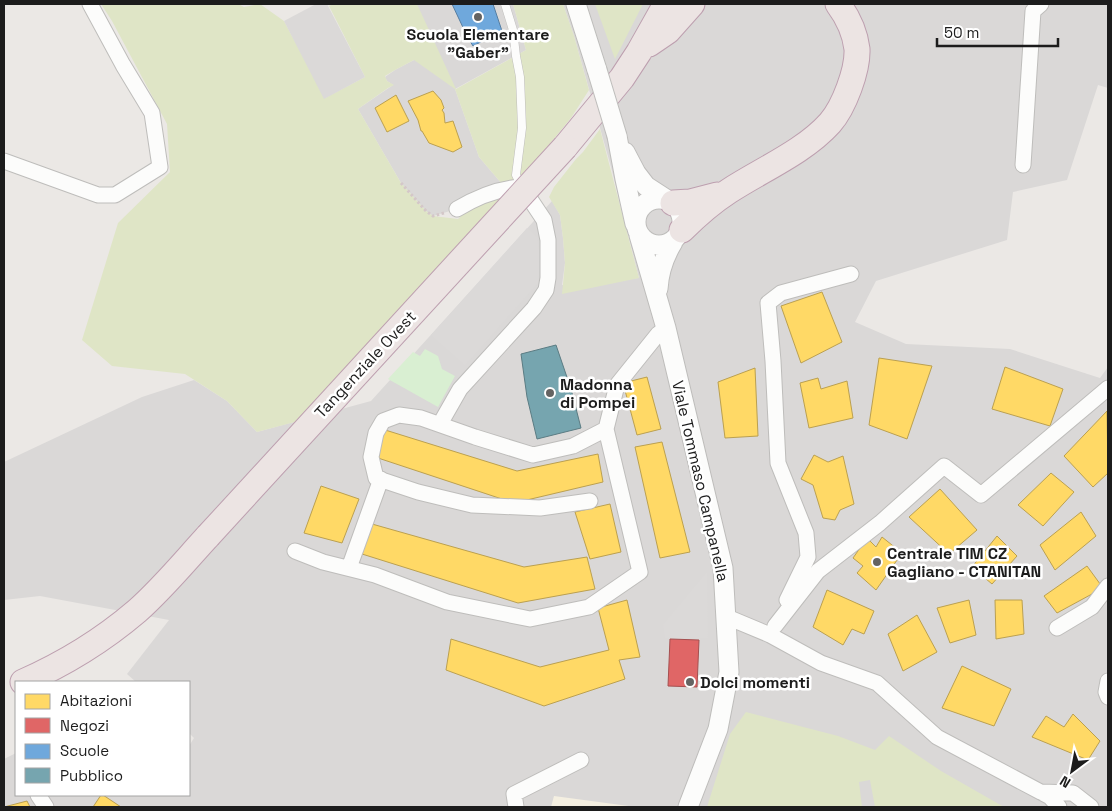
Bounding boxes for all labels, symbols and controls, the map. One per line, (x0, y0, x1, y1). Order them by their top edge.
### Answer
marker: Scuola Elementare "Gaber" (472, 11, 484, 23)
scale bar (937, 15, 1058, 47)
text: 50 m (944, 23, 979, 42)
place label: Scuola Elementare "Gaber" (407, 24, 550, 63)
street label: Tangenziale Ovest (310, 306, 421, 423)
place label: Madonna di Pompei (560, 374, 635, 413)
street label: Viale Tommaso Campanella (667, 378, 734, 584)
marker: Madonna di Pompei (544, 387, 556, 399)
place label: Centrale TIM CZ Gagliano - CTANITAN (887, 543, 1041, 582)
marker: Centrale TIM CZ Gagliano - CTANITAN (871, 556, 883, 568)
place label: Dolci momenti (700, 672, 810, 693)
marker: Dolci momenti (684, 676, 696, 688)
legend (15, 681, 190, 796)
text: Abitazioni (60, 691, 132, 710)
text: Negozi (60, 716, 109, 735)
text: Scuole (60, 741, 109, 760)
north arrow (1047, 746, 1097, 796)
text: Pubblico (60, 766, 123, 785)
text: N (1056, 772, 1074, 792)

